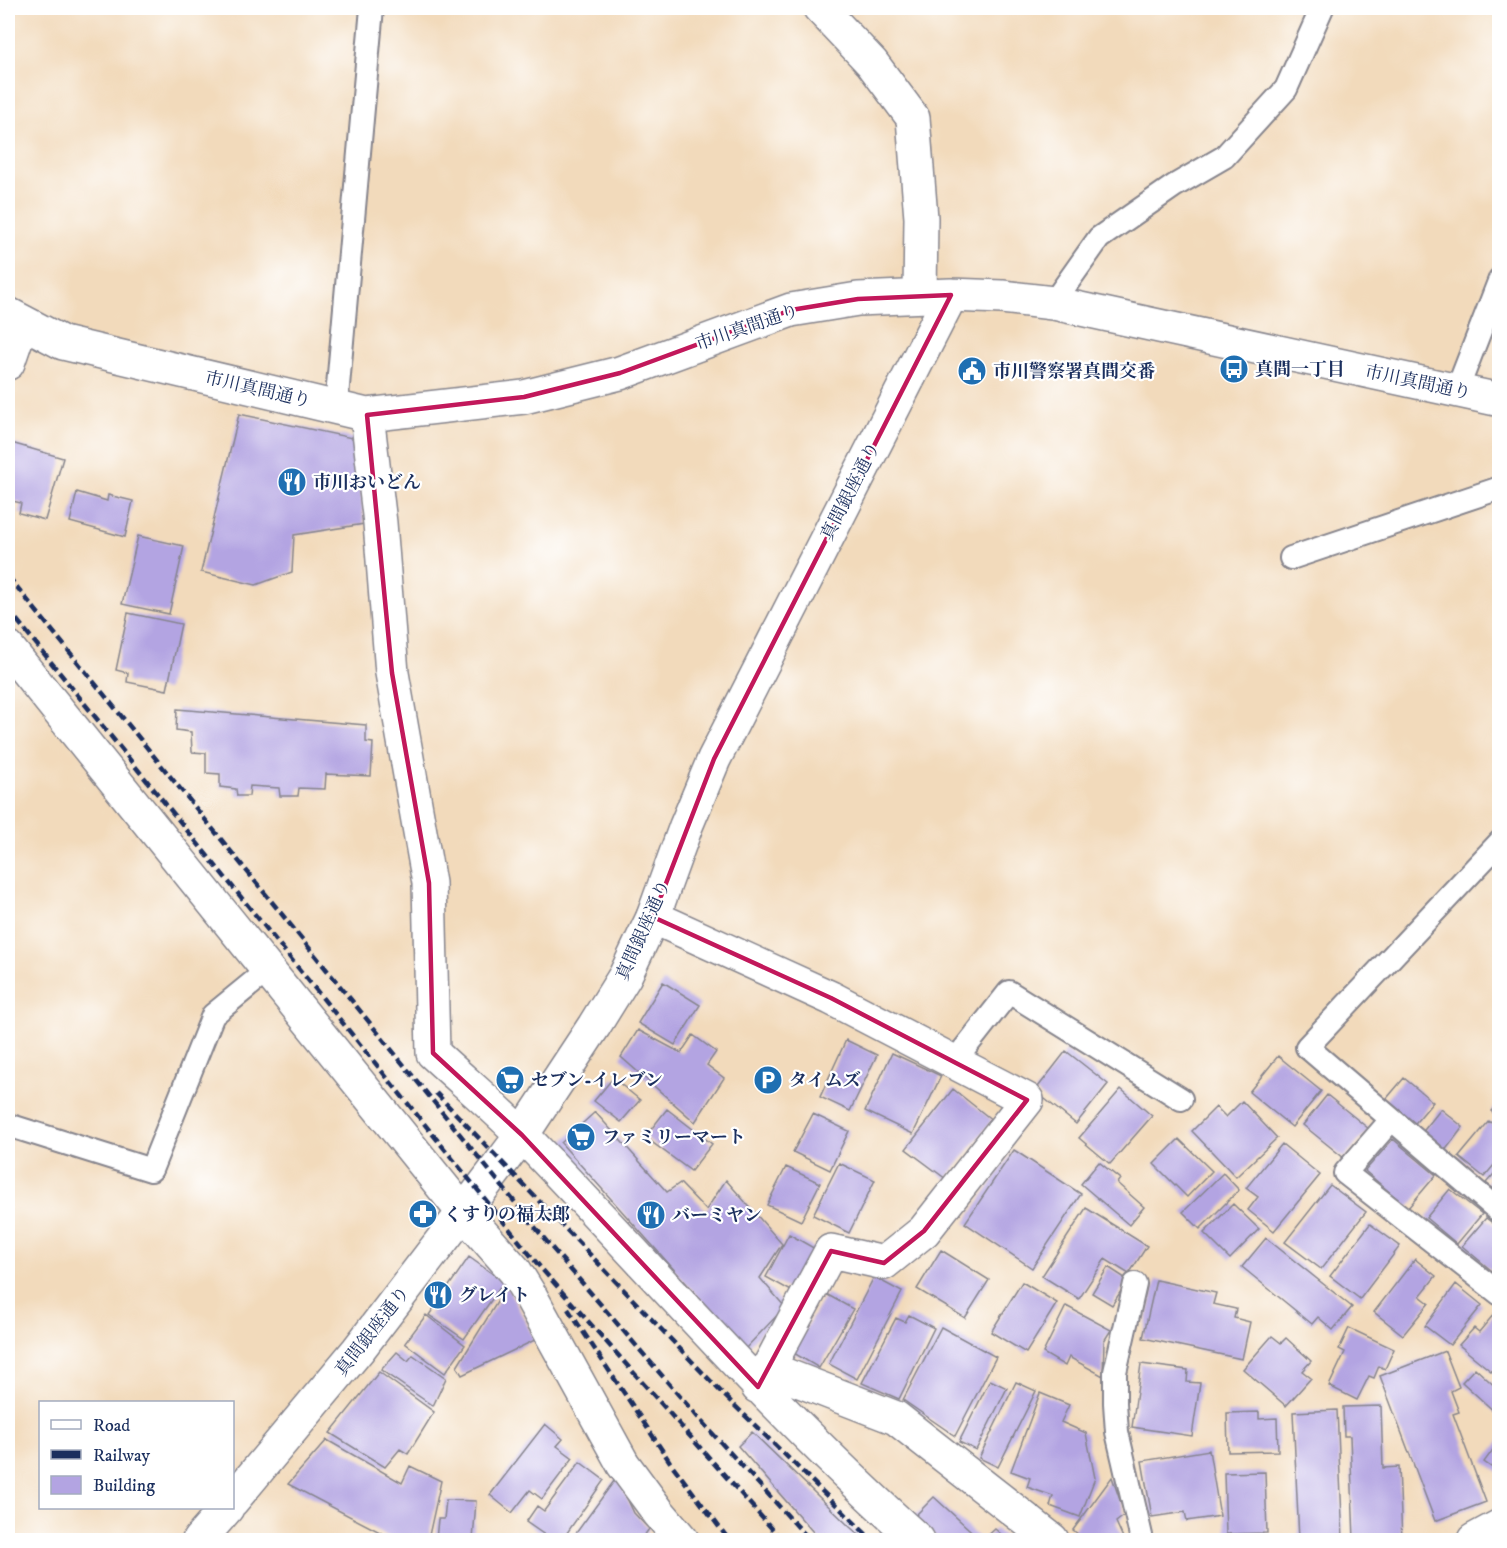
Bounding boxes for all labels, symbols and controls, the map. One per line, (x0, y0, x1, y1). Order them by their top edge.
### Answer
street label: 市川真間通り (693, 300, 802, 356)
bus stop icon: 真間一丁目 (1218, 353, 1250, 385)
public building icon: 市川警察署真間交番 (956, 355, 988, 387)
place label: 真間一丁目 (1255, 359, 1345, 381)
place label: 市川警察署真間交番 (993, 361, 1155, 383)
street label: 市川真間通り (1363, 361, 1473, 405)
street label: 市川真間通り (203, 367, 313, 413)
street label: 真間銀座通り (817, 438, 885, 545)
restaurant icon: 市川おいどん (276, 466, 308, 498)
place label: 市川おいどん (313, 472, 421, 494)
street label: 真間銀座通り (612, 877, 676, 984)
supermarket icon: セブン-イレブン (494, 1064, 526, 1096)
parking icon: タイムズ (752, 1064, 784, 1096)
place label: セブン-イレブン (531, 1070, 663, 1092)
place label: タイムズ (789, 1070, 861, 1092)
supermarket icon: ファミリーマート (565, 1121, 597, 1153)
place label: ファミリーマート (602, 1127, 746, 1149)
pharmacy icon: くすりの福太郎 (407, 1198, 439, 1230)
restaurant icon: バーミヤン (635, 1199, 667, 1231)
place label: くすりの福太郎 (444, 1204, 570, 1226)
place label: バーミヤン (672, 1205, 762, 1227)
restaurant icon: グレイト (422, 1279, 454, 1311)
street label: 真間銀座通り (331, 1282, 415, 1381)
place label: グレイト (459, 1285, 530, 1307)
legend (39, 1401, 234, 1509)
text: Road (93, 1415, 130, 1437)
text: Railway (93, 1445, 151, 1467)
text: Building (93, 1475, 155, 1497)

